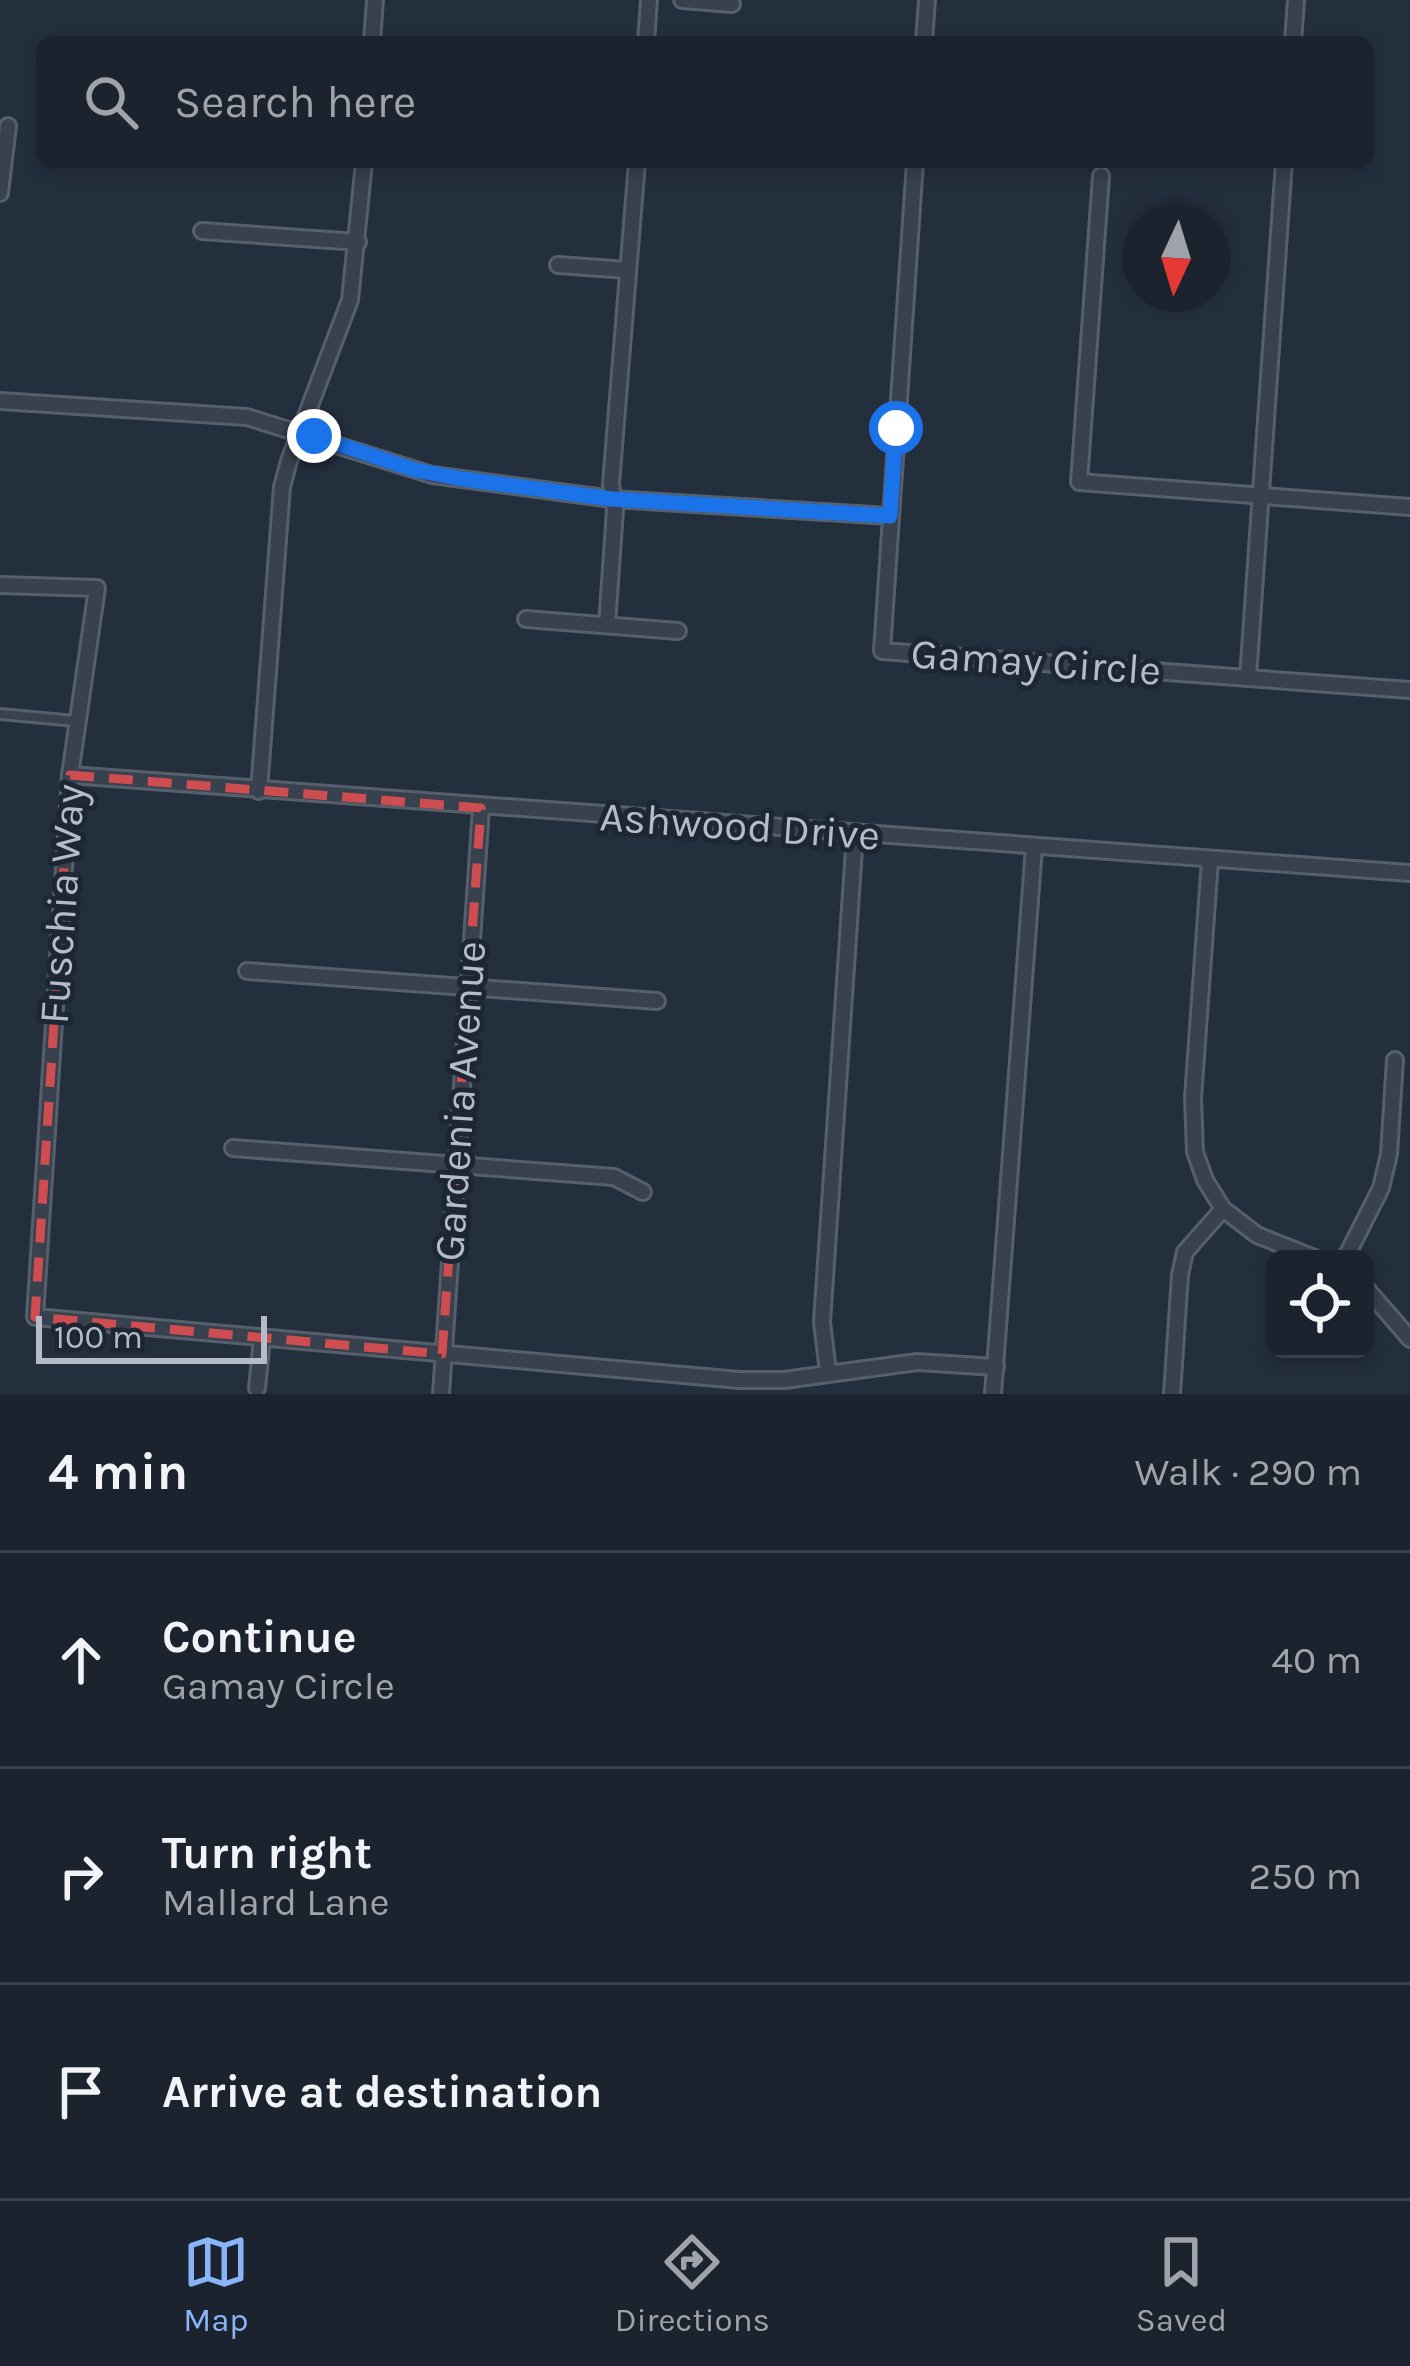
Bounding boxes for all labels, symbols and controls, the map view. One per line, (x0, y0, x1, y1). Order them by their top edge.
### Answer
search box (36, 36, 1374, 168)
icon: search (78, 69, 144, 135)
text: Search here (174, 76, 416, 128)
north arrow (1122, 204, 1230, 312)
route start (869, 401, 923, 455)
route end (287, 409, 341, 463)
street label: Gamay Circle (909, 628, 1163, 696)
street label: Fuschia Way (29, 783, 95, 1025)
street label: Ashwood Drive (598, 791, 882, 861)
street label: Gardenia Avenue (424, 939, 496, 1263)
map controls (1266, 1250, 1374, 1358)
button: locate (1266, 1250, 1374, 1358)
scale bar (36, 1310, 267, 1363)
text: 100 m (54, 1318, 143, 1356)
text: 4 min (48, 1442, 188, 1502)
text: Walk · 290 m (1134, 1449, 1362, 1495)
text: Continue (162, 1611, 357, 1663)
icon: ahead (48, 1627, 114, 1693)
text: 40 m (1271, 1637, 1362, 1683)
text: Gamay Circle (162, 1663, 395, 1709)
text: Turn right (162, 1827, 372, 1879)
icon: right (48, 1843, 114, 1909)
text: 250 m (1248, 1853, 1362, 1899)
text: Mallard Lane (162, 1879, 390, 1925)
icon: arrive (48, 2059, 114, 2125)
text: Arrive at destination (162, 2066, 602, 2118)
tab: Map (183, 2229, 249, 2339)
tab: Directions (615, 2229, 770, 2339)
tab: Saved (1136, 2229, 1227, 2339)

